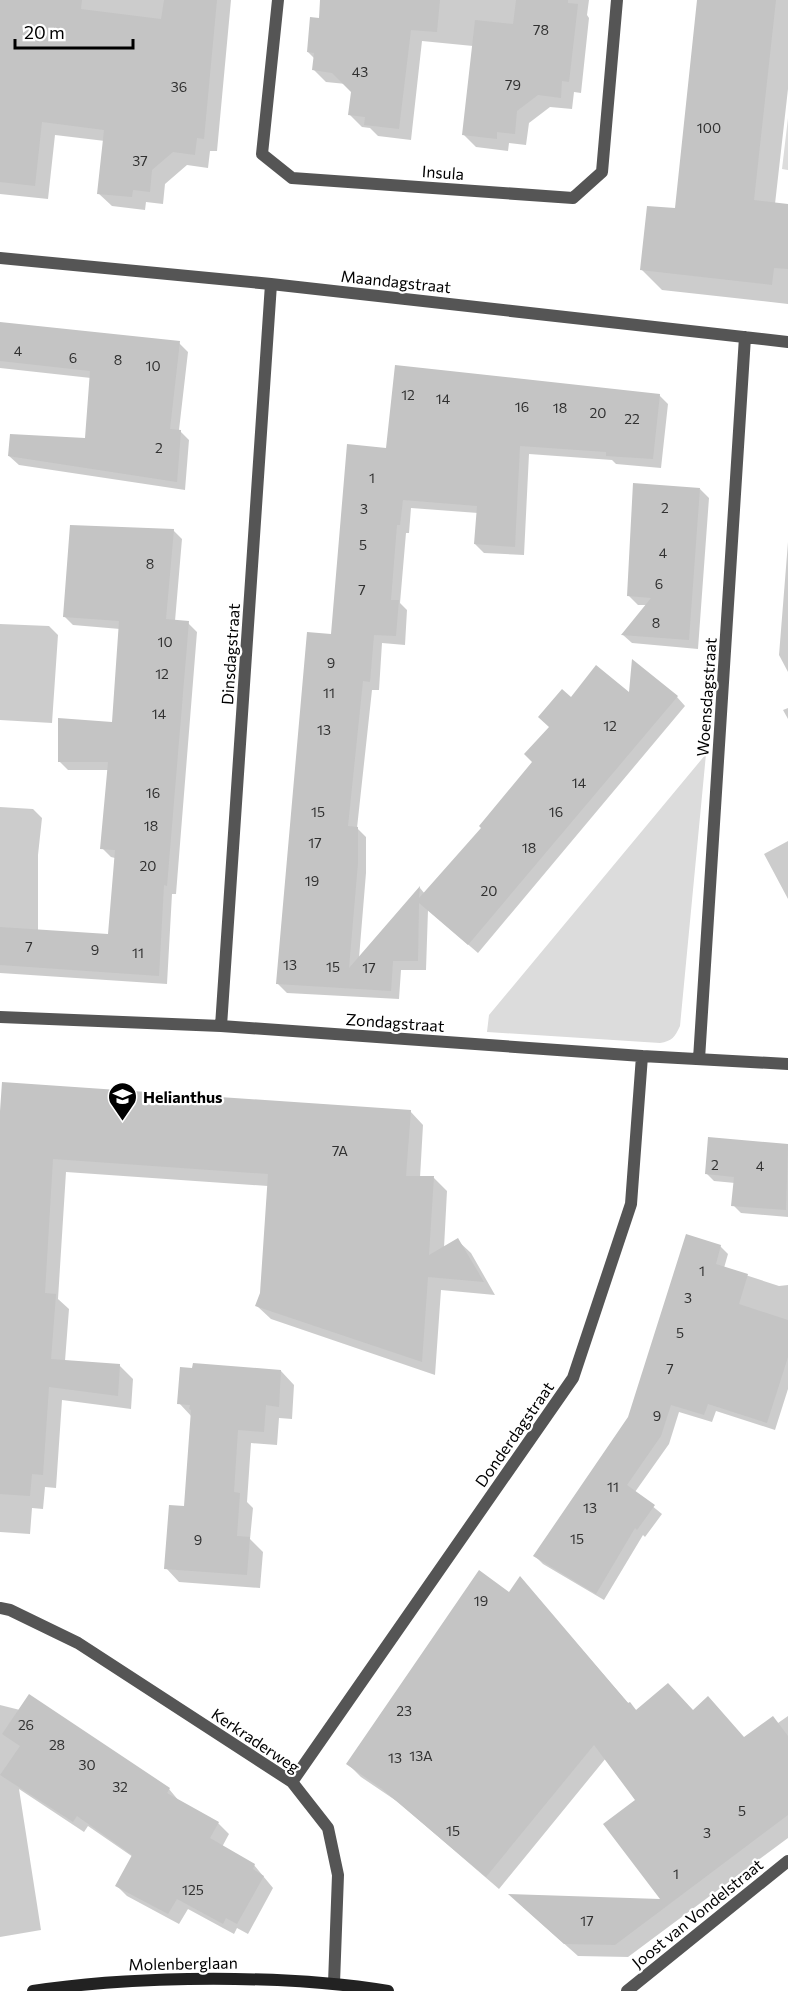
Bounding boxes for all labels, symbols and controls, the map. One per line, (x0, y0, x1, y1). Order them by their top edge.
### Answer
scale bar (15, 12, 134, 50)
text: 20 m (24, 21, 65, 43)
house number: 78 (533, 21, 549, 38)
house number: 43 (352, 63, 368, 80)
house number: 79 (505, 76, 521, 93)
house number: 36 (171, 78, 187, 95)
house number: 100 (697, 119, 721, 136)
house number: 37 (132, 152, 148, 169)
street label: Insula (421, 161, 465, 183)
street label: Maandagstraat (340, 266, 452, 296)
house number: 4 (14, 342, 23, 359)
house number: 6 (69, 349, 77, 366)
house number: 8 (114, 351, 122, 368)
house number: 10 (145, 357, 161, 374)
house number: 12 (401, 386, 415, 403)
house number: 14 (436, 390, 451, 407)
house number: 16 (515, 398, 529, 415)
house number: 18 (553, 399, 567, 416)
house number: 20 (590, 404, 606, 421)
house number: 22 (624, 410, 640, 427)
house number: 2 (155, 439, 163, 456)
house number: 1 (369, 469, 375, 486)
house number: 2 (661, 499, 669, 516)
house number: 3 (360, 500, 368, 517)
house number: 5 (359, 536, 367, 553)
house number: 4 (659, 544, 668, 561)
house number: 8 (146, 555, 154, 572)
house number: 6 (655, 575, 663, 592)
house number: 7 (358, 581, 366, 598)
street label: Dinsdagstraat (217, 602, 243, 706)
house number: 8 (652, 614, 660, 631)
house number: 10 (157, 633, 173, 650)
street label: Woensdagstraat (692, 636, 720, 757)
house number: 9 (327, 654, 335, 671)
house number: 12 (155, 665, 169, 682)
house number: 11 (323, 684, 335, 701)
house number: 14 (152, 705, 167, 722)
house number: 12 (603, 717, 617, 734)
house number: 13 (317, 721, 331, 738)
house number: 14 (572, 774, 587, 791)
house number: 16 (146, 784, 160, 801)
house number: 15 (311, 803, 325, 820)
house number: 16 (549, 803, 563, 820)
house number: 18 (144, 817, 158, 834)
house number: 17 (308, 834, 322, 851)
house number: 18 (522, 839, 536, 856)
house number: 20 (140, 857, 156, 874)
house number: 19 (305, 872, 319, 889)
house number: 20 (481, 882, 497, 899)
house number: 7 (25, 938, 33, 955)
house number: 9 (91, 941, 99, 958)
house number: 11 (132, 944, 144, 961)
house number: 13 (283, 956, 297, 973)
house number: 15 (326, 958, 340, 975)
house number: 17 (362, 959, 376, 976)
street label: Zondagstraat (345, 1009, 446, 1035)
school or university icon: Helianthus (106, 1080, 138, 1122)
place label: Helianthus (143, 1087, 223, 1106)
house number: 7A (332, 1142, 348, 1159)
house number: 2 (711, 1156, 719, 1173)
house number: 4 (756, 1157, 765, 1174)
house number: 1 (699, 1262, 705, 1279)
house number: 3 (684, 1289, 692, 1306)
house number: 5 (676, 1324, 684, 1341)
house number: 7 (666, 1360, 674, 1377)
street label: Donderdagstraat (471, 1377, 558, 1490)
house number: 9 (653, 1407, 661, 1424)
house number: 11 (607, 1478, 619, 1495)
house number: 13 (583, 1499, 597, 1516)
house number: 15 (570, 1530, 584, 1547)
house number: 9 (194, 1531, 202, 1548)
house number: 19 (474, 1592, 488, 1609)
house number: 23 (396, 1702, 412, 1719)
street label: Kerkraderweg (208, 1704, 304, 1777)
house number: 26 (18, 1716, 34, 1733)
house number: 28 (49, 1736, 65, 1753)
house number: 13A (409, 1747, 433, 1764)
house number: 13 (388, 1749, 402, 1766)
house number: 30 (78, 1756, 96, 1773)
house number: 32 (112, 1778, 128, 1795)
house number: 5 (738, 1802, 746, 1819)
house number: 15 (446, 1822, 460, 1839)
house number: 3 (703, 1824, 711, 1841)
street label: Joost van Vondelstraat (628, 1854, 767, 1972)
house number: 1 (673, 1865, 679, 1882)
house number: 125 (182, 1881, 204, 1898)
house number: 17 (580, 1912, 594, 1929)
street label: Molenberglaan (128, 1953, 238, 1973)

